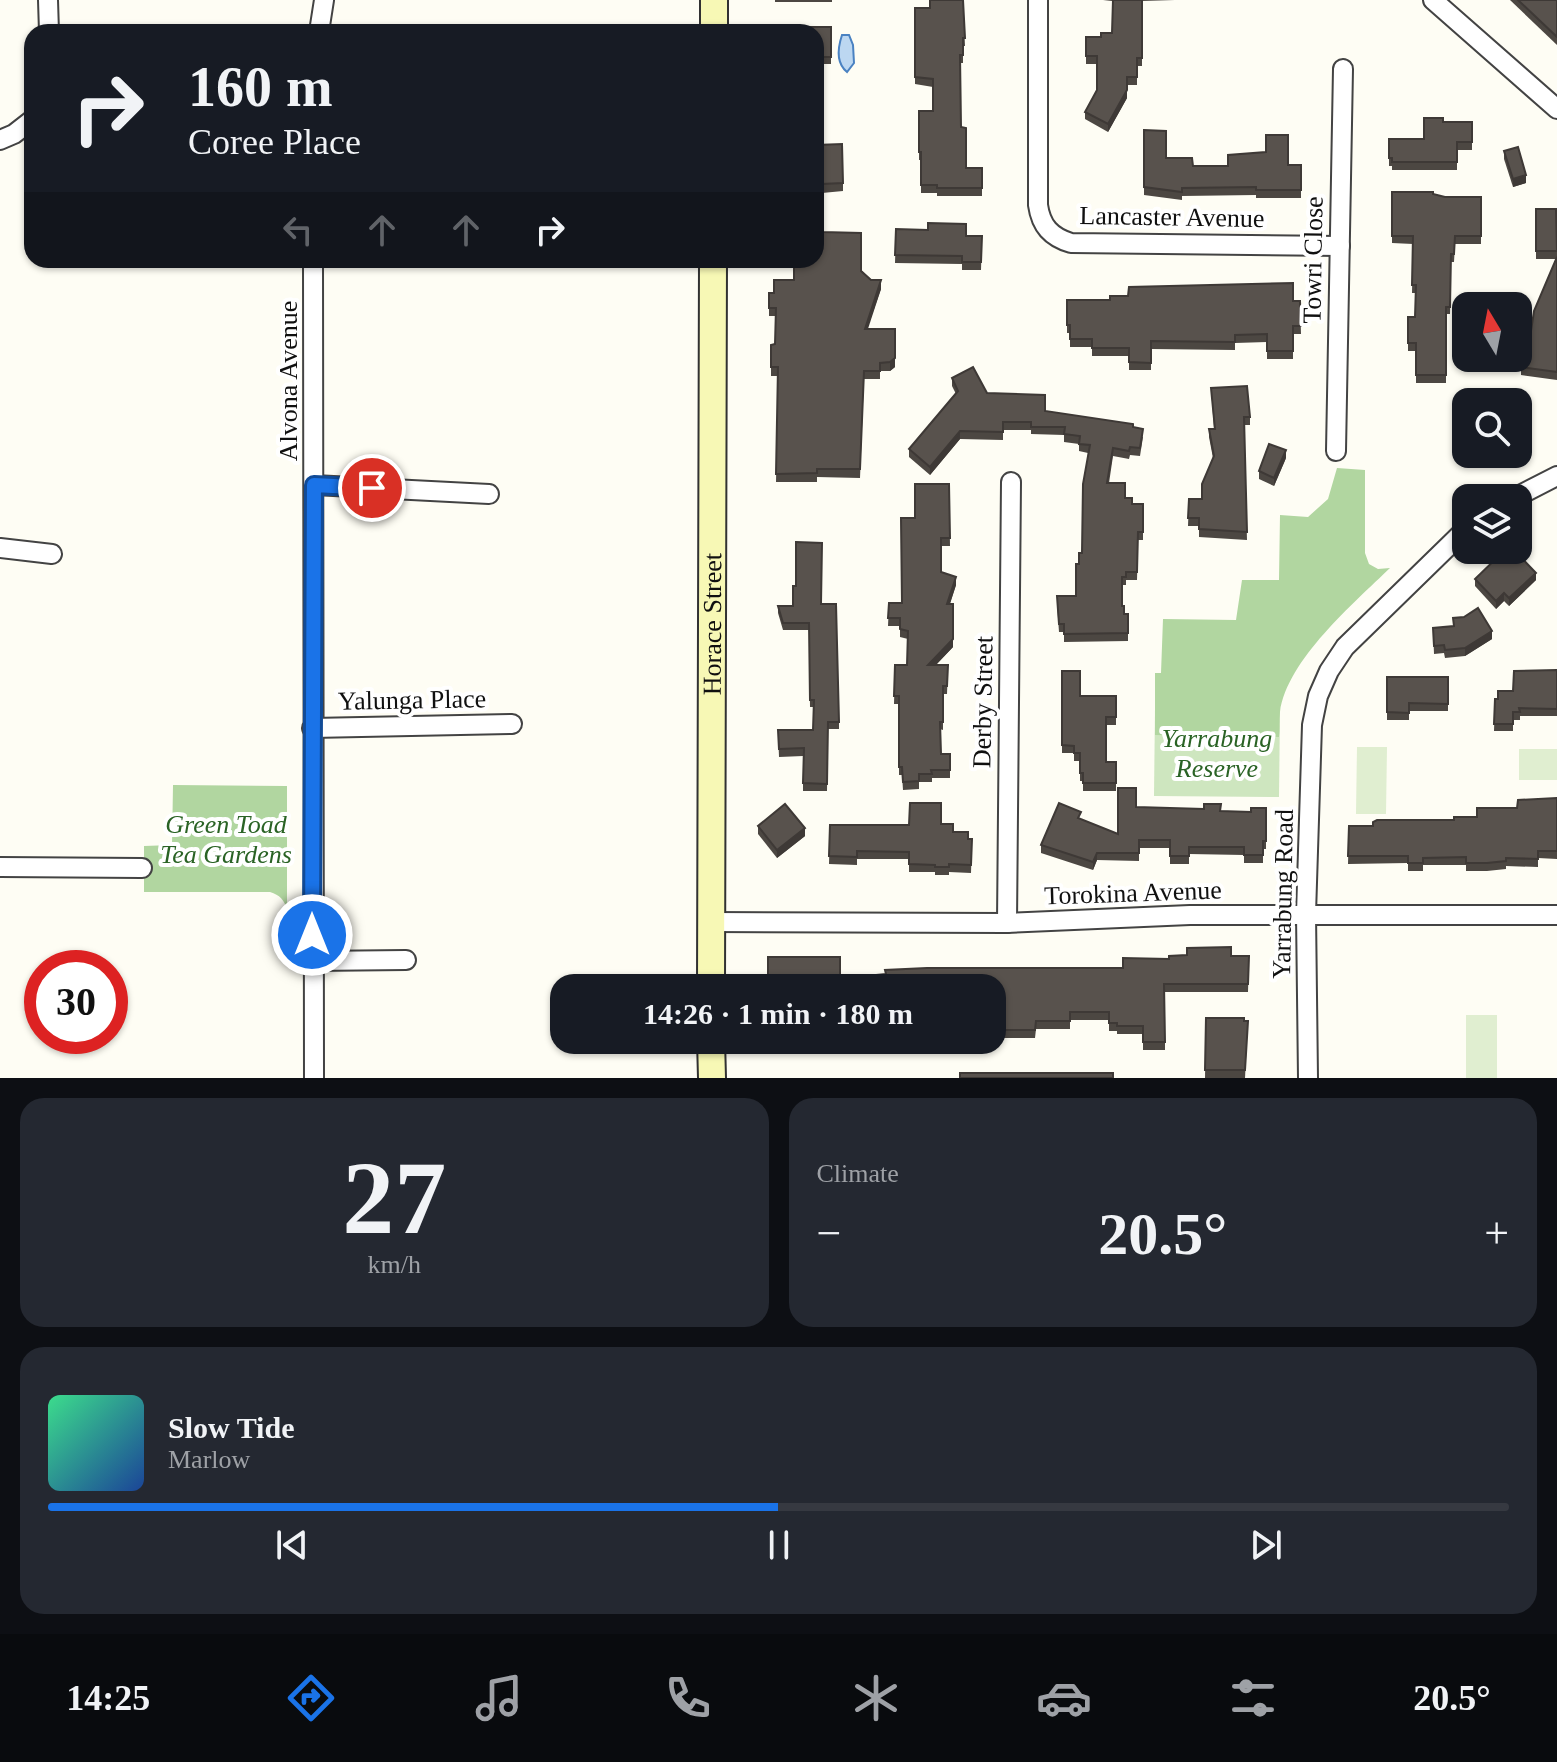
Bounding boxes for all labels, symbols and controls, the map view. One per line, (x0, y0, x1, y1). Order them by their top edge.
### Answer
icon: right (56, 56, 160, 160)
text: 160 m (188, 56, 333, 118)
text: Coree Place (188, 122, 361, 162)
street label: Towri Close (1297, 196, 1329, 324)
street label: Lancaster Avenue (1079, 201, 1265, 233)
icon: left (276, 208, 320, 252)
icon: ahead (360, 208, 404, 252)
icon: ahead (444, 208, 488, 252)
icon: right (528, 208, 572, 252)
north arrow (1452, 292, 1532, 372)
map controls (1452, 292, 1532, 564)
street label: Alvona Avenue (274, 301, 303, 461)
button: search (1452, 388, 1532, 468)
pin (338, 454, 406, 522)
icon: arrive (350, 466, 394, 510)
button: layers (1452, 484, 1532, 564)
street label: Horace Street (697, 552, 727, 695)
street label: Derby Street (967, 635, 999, 768)
street label: Yalunga Place (338, 684, 486, 716)
park label: Yarrabung Reserve (1162, 724, 1272, 783)
street label: Yarrabung Road (1267, 809, 1299, 979)
park label: Green Toad Tea Gardens (160, 810, 292, 869)
street label: Torokina Avenue (1044, 875, 1222, 911)
position arrow (270, 893, 354, 977)
speed limit sign: 30 (24, 950, 128, 1054)
text: 14:26 · 1 min · 180 m (643, 997, 913, 1030)
text: 27 (342, 1140, 446, 1255)
text: Climate (817, 1159, 899, 1188)
text: 20.5° (1098, 1201, 1227, 1267)
text: − (817, 1209, 841, 1258)
text: + (1484, 1209, 1509, 1258)
text: km/h (368, 1250, 421, 1279)
text: Slow Tide (168, 1411, 294, 1444)
text: Marlow (168, 1445, 250, 1474)
icon: previous (270, 1523, 314, 1567)
icon: pause (757, 1523, 801, 1567)
icon: next (1244, 1523, 1288, 1567)
icon: directions (283, 1670, 339, 1726)
icon: music (471, 1670, 527, 1726)
icon: phone (660, 1670, 716, 1726)
icon: climate (848, 1670, 904, 1726)
icon: car (1036, 1670, 1092, 1726)
icon: filters (1225, 1670, 1281, 1726)
text: 14:25 (66, 1678, 150, 1718)
text: 20.5° (1413, 1678, 1491, 1718)

